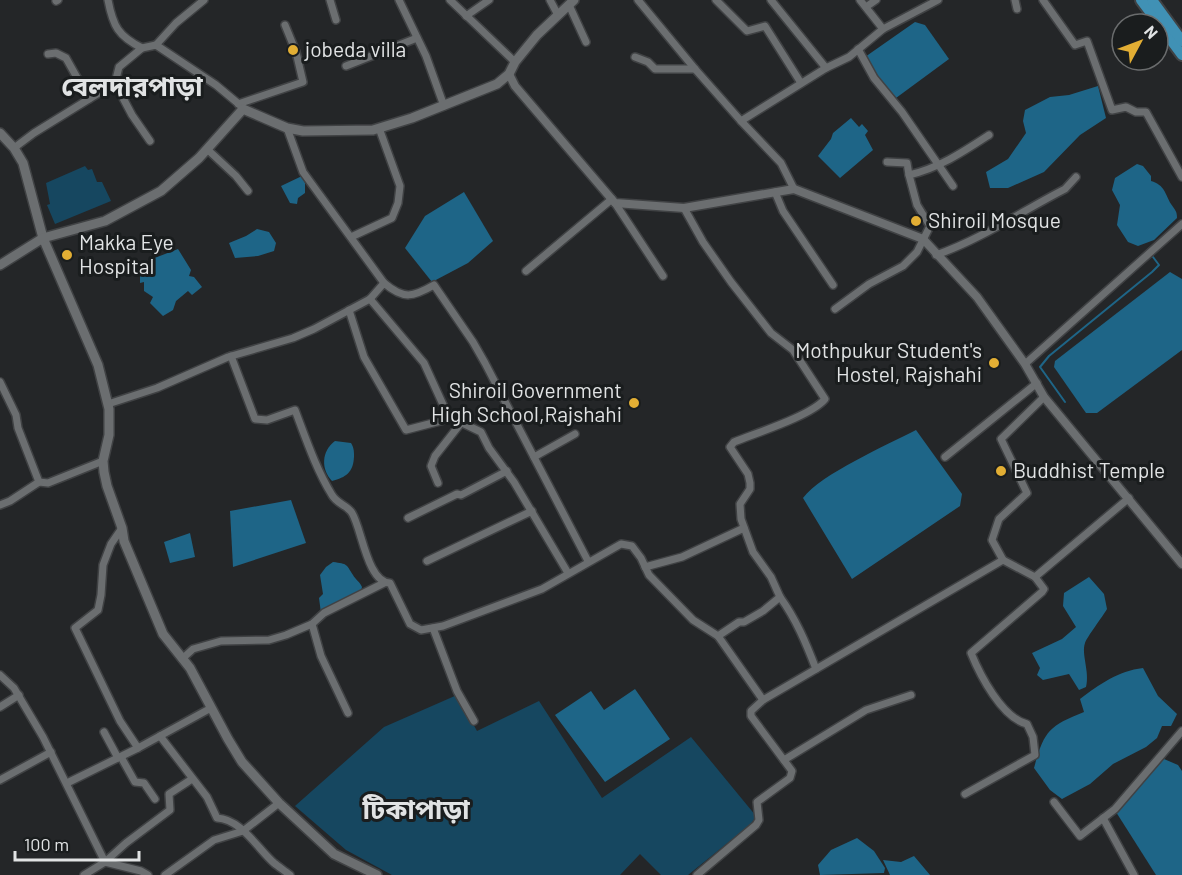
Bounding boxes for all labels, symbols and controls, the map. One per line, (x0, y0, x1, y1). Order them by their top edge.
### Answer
north arrow (1110, 12, 1170, 72)
text: N (1141, 22, 1162, 42)
place label: jobeda villa (304, 36, 406, 61)
marker: jobeda villa (286, 43, 300, 57)
district label: বেলদারপাড়া (61, 69, 203, 101)
place label: Shiroil Mosque (928, 207, 1061, 232)
marker: Shiroil Mosque (909, 214, 923, 228)
place label: Makka Eye Hospital (79, 229, 174, 278)
marker: Makka Eye Hospital (60, 248, 74, 262)
place label: Mothpukur Student's Hostel, Rajshahi (795, 337, 982, 386)
marker: Mothpukur Student's Hostel, Rajshahi (987, 356, 1001, 370)
place label: Shiroil Government High School,Rajshahi (431, 377, 622, 426)
marker: Shiroil Government High School,Rajshahi (627, 396, 641, 410)
place label: Buddhist Temple (1013, 457, 1165, 482)
marker: Buddhist Temple (994, 464, 1008, 478)
district label: টিকাপাড়া (361, 792, 470, 824)
scale bar (15, 824, 140, 862)
text: 100 m (24, 833, 69, 855)

